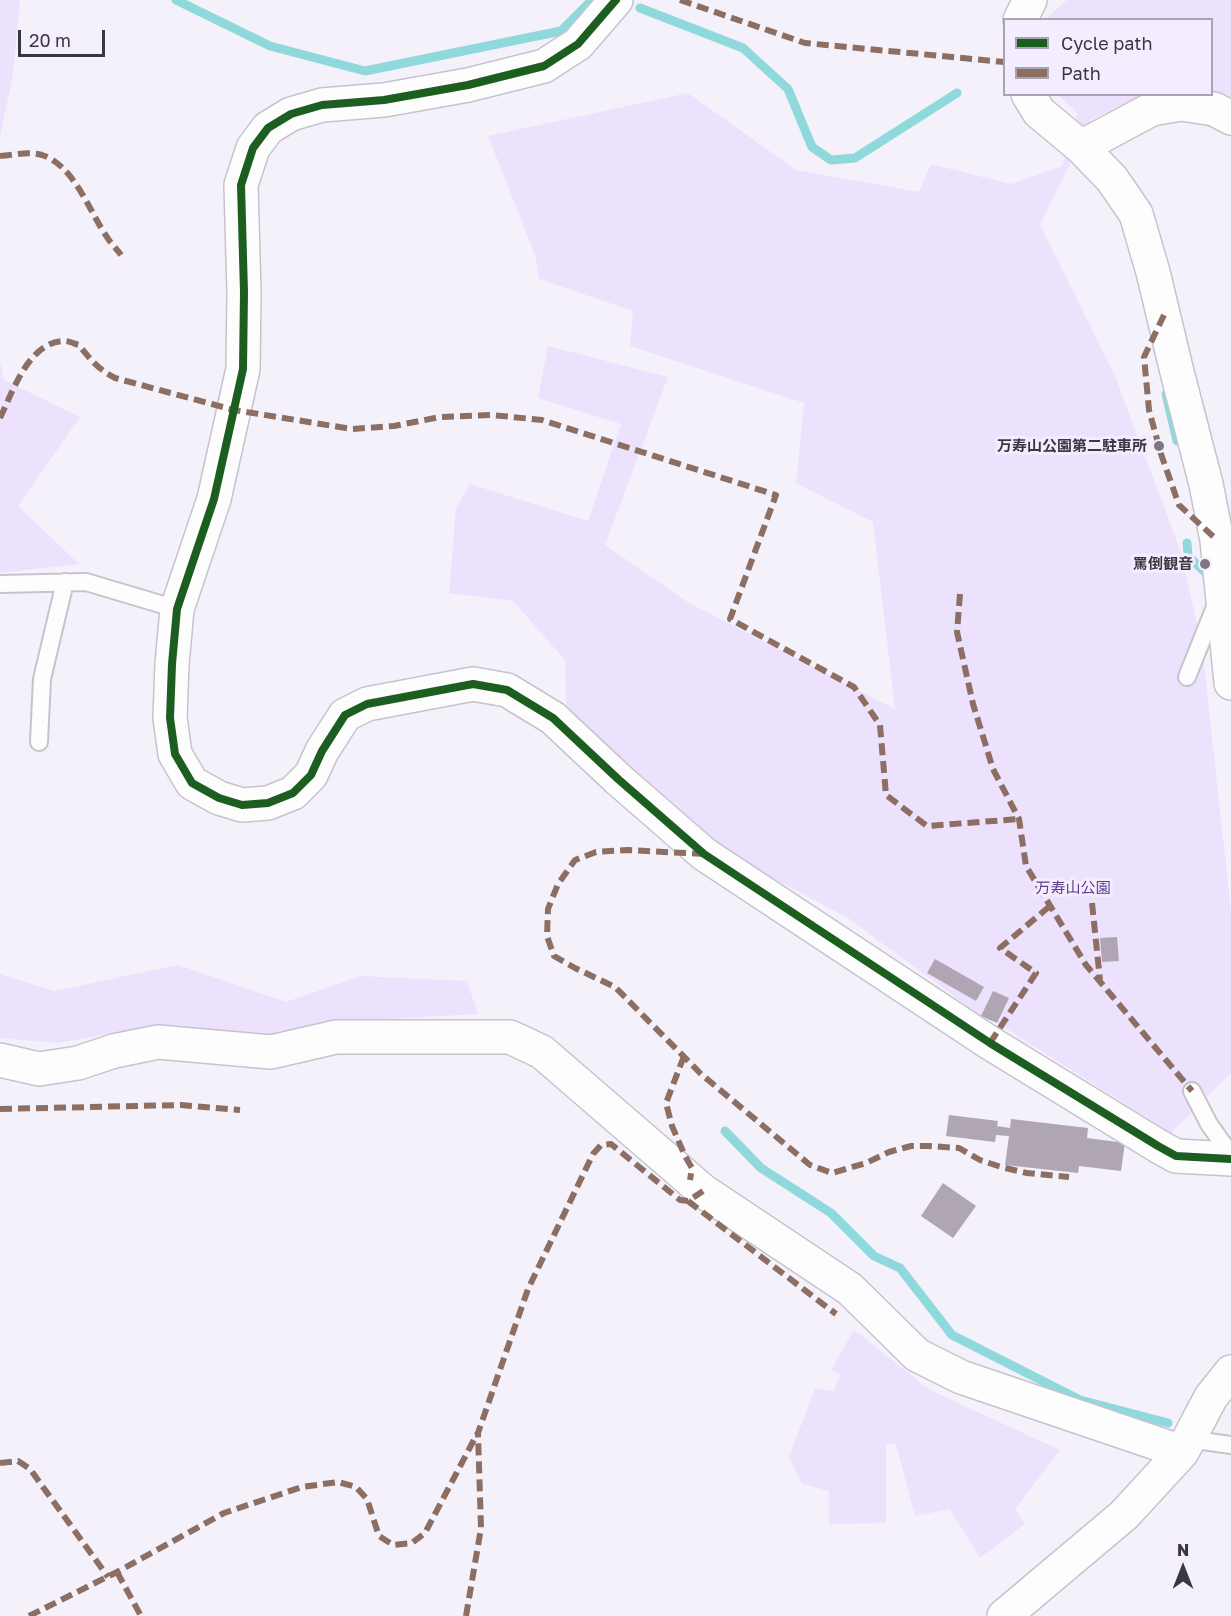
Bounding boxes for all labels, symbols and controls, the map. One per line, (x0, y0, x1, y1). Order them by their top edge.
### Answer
scale bar (21, 18, 108, 56)
legend (1003, 18, 1213, 96)
text: 20 m (29, 29, 71, 51)
text: Cycle path (1061, 32, 1153, 54)
text: Path (1061, 62, 1101, 84)
place label: 万寿山公園第二駐車所 (997, 437, 1147, 455)
marker: 万寿山公園第二駐車所 (1152, 439, 1166, 453)
place label: 罵倒観音 (1133, 555, 1193, 573)
marker: 罵倒観音 (1198, 557, 1212, 571)
park label: 万寿山公園 (1036, 879, 1110, 897)
north arrow (1153, 1538, 1213, 1598)
text: N (1177, 1540, 1189, 1560)

